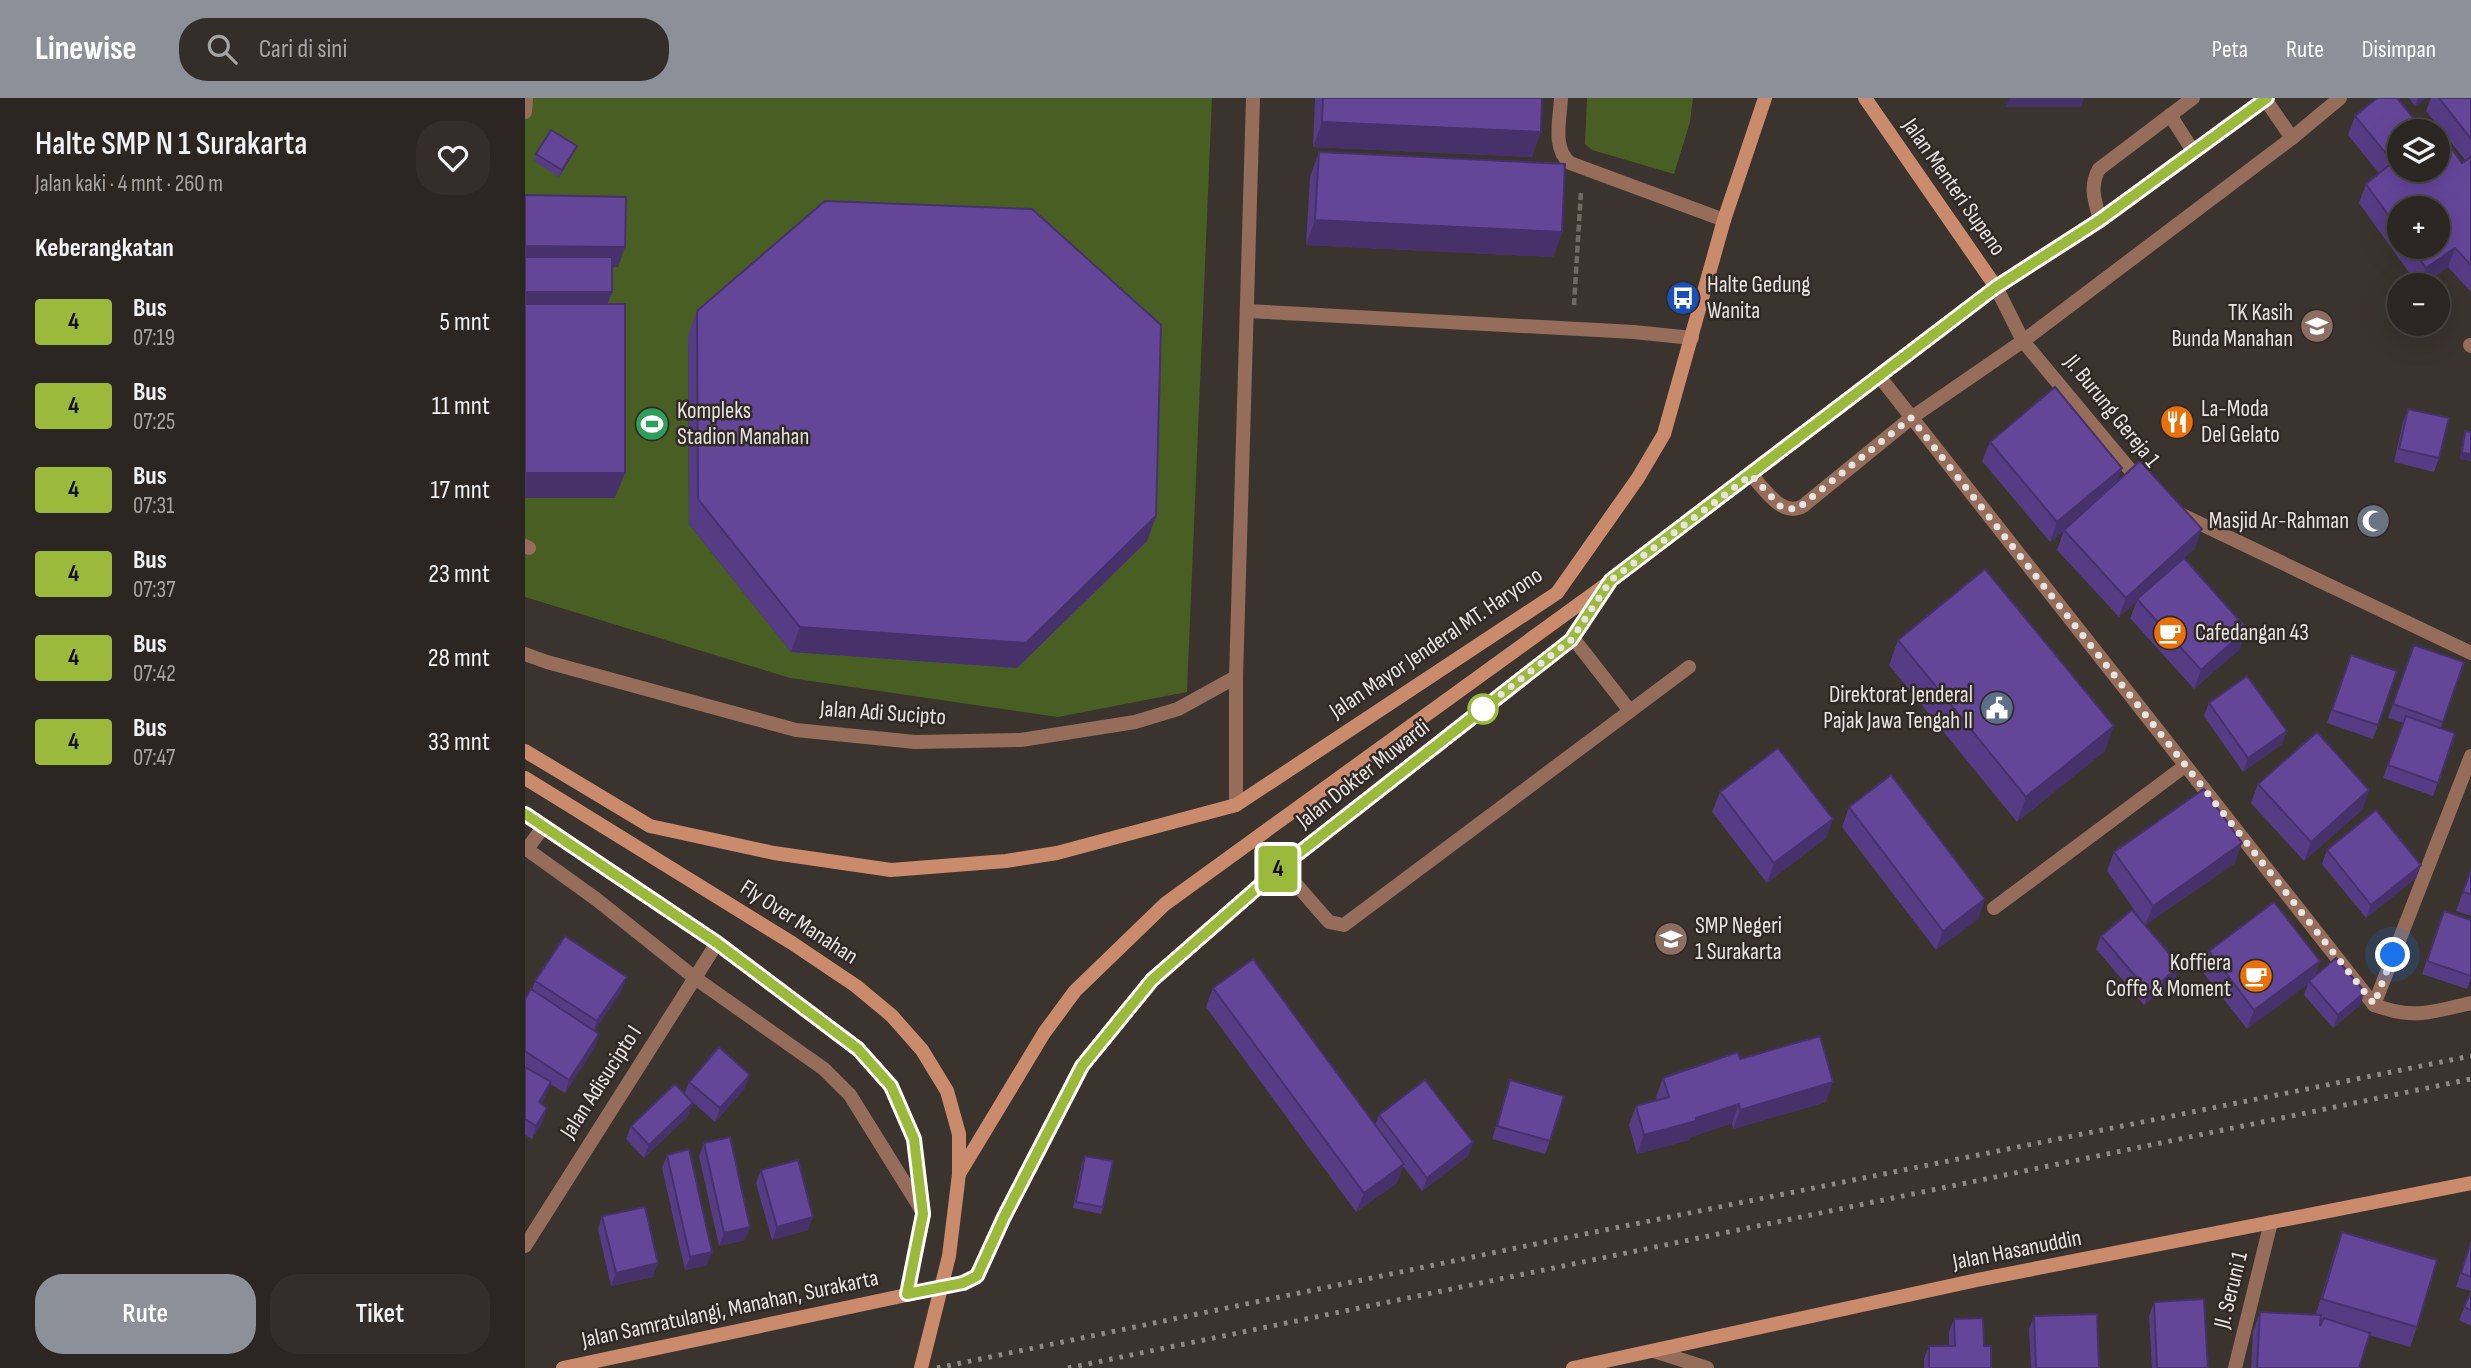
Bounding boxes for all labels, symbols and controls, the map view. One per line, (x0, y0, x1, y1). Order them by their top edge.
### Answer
search box (179, 18, 669, 81)
text: Linewise (35, 29, 137, 69)
icon: search (203, 30, 241, 68)
text: Cari di sini (259, 34, 347, 65)
text: Peta (2212, 35, 2248, 64)
text: Rute (2286, 35, 2324, 64)
text: Disimpan (2362, 35, 2436, 64)
street label: Jalan Menteri Supeno (1896, 112, 2012, 261)
map controls (2387, 119, 2450, 336)
button: layers (2387, 119, 2450, 182)
button: heart (416, 121, 490, 195)
text: Halte SMP N 1 Surakarta (35, 124, 308, 164)
text: Jalan kaki · 4 mnt · 260 m (35, 170, 223, 198)
button: + (2387, 196, 2450, 259)
text: Keberangkatan (35, 233, 174, 264)
place label: Halte Gedung Wanita (1707, 271, 1811, 325)
button: − (2387, 273, 2450, 336)
bus stop icon: Halte Gedung Wanita (1664, 279, 1702, 317)
text: Bus (133, 293, 167, 324)
place label: TK Kasih Bunda Manahan (2171, 299, 2293, 353)
text: 4 (68, 307, 79, 336)
text: 5 mnt (440, 307, 490, 338)
school or university icon: TK Kasih Bunda Manahan (2298, 307, 2336, 345)
text: 07:19 (133, 324, 175, 352)
street label: Jl. Burung Gereja 1 (2057, 348, 2166, 473)
text: Bus (133, 377, 167, 408)
text: 4 (68, 391, 79, 420)
text: 11 mnt (432, 391, 490, 422)
place label: La-Moda Del Gelato (2201, 395, 2280, 449)
place label: Kompleks Stadion Manahan (677, 397, 809, 451)
restaurant icon: La-Moda Del Gelato (2158, 403, 2196, 441)
sports icon: Kompleks Stadion Manahan (633, 405, 671, 443)
text: 07:25 (133, 408, 175, 436)
text: Bus (133, 461, 167, 492)
text: 4 (68, 475, 79, 504)
text: 17 mnt (430, 475, 490, 506)
text: 07:31 (133, 492, 174, 520)
mosque icon: Masjid Ar-Rahman (2354, 502, 2392, 540)
place label: Masjid Ar-Rahman (2209, 507, 2349, 535)
text: Bus (133, 545, 167, 576)
text: 4 (68, 559, 79, 588)
text: 23 mnt (428, 559, 490, 590)
street label: Jalan Mayor Jenderal MT. Haryono (1323, 561, 1548, 725)
text: 07:37 (133, 576, 175, 604)
cafe icon: Cafedangan 43 (2151, 614, 2189, 652)
place label: Cafedangan 43 (2195, 619, 2309, 647)
text: Bus (133, 629, 167, 660)
text: 4 (68, 643, 79, 672)
text: 28 mnt (428, 643, 490, 674)
text: 07:42 (133, 660, 176, 688)
place label: Direktorat Jenderal Pajak Jawa Tengah II (1823, 681, 1973, 735)
public building icon: Direktorat Jenderal Pajak Jawa Tengah II (1978, 689, 2016, 727)
unlabelled marker (1468, 694, 1498, 724)
street label: Jalan Adi Sucipto (818, 695, 947, 731)
text: Bus (133, 713, 167, 744)
street label: Jalan Dokter Muwardi (1290, 713, 1435, 835)
text: 4 (68, 727, 79, 756)
text: 33 mnt (428, 727, 490, 758)
text: 07:47 (133, 744, 175, 772)
line badge: 4 (1255, 846, 1301, 892)
text: 4 (1272, 854, 1284, 883)
street label: Fly Over Manahan (735, 874, 863, 970)
place label: SMP Negeri 1 Surakarta (1695, 912, 1782, 966)
school or university icon: SMP Negeri 1 Surakarta (1652, 920, 1690, 958)
your location (2375, 937, 2410, 972)
place label: Koffiera Coffe & Moment (2105, 949, 2231, 1003)
cafe icon: Koffiera Coffe & Moment (2237, 957, 2275, 995)
street label: Jalan Adisucipto I (554, 1020, 648, 1145)
street label: Jalan Hasanuddin (1949, 1224, 2084, 1276)
street label: Jl. Seruni 1 (2208, 1249, 2254, 1332)
street label: Jalan Samratulangi, Manahan, Surakarta (578, 1264, 881, 1354)
button: Rute (35, 1274, 256, 1354)
button: Tiket (270, 1274, 490, 1354)

